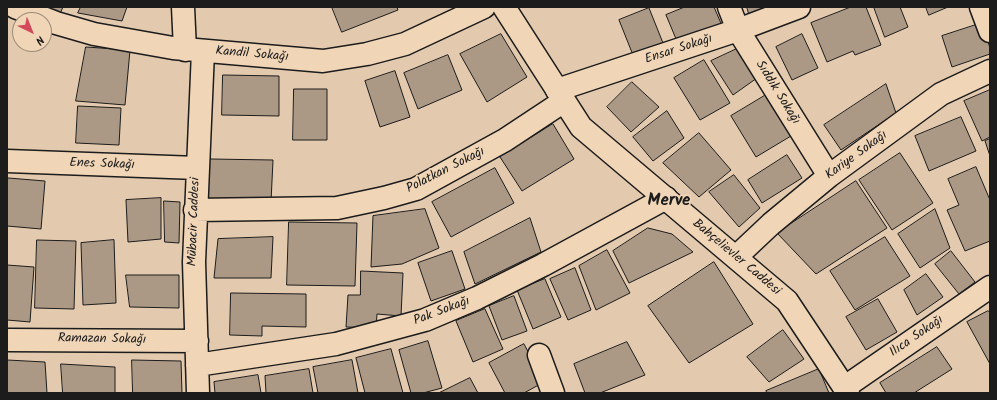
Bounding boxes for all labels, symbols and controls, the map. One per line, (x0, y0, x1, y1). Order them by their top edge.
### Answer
north arrow (12, 12, 52, 52)
text: N (31, 31, 48, 49)
street label: Ensar Sokağı (643, 32, 715, 68)
street label: Kandil Sokağı (215, 44, 289, 66)
street label: Sıddık Sokağı (751, 58, 803, 128)
street label: Kariye Sokağı (823, 128, 891, 184)
street label: Polatkan Sokağı (404, 145, 488, 197)
street label: Enes Sokağı (69, 156, 135, 174)
street label: Mübacir Caddesi (186, 177, 204, 267)
district label: Merve (648, 192, 690, 212)
street label: Bahçelievler Caddesi (689, 217, 783, 299)
street label: Pak Sokağı (412, 294, 472, 330)
street label: Ilıca Sokağı (887, 313, 947, 361)
street label: Ramazan Sokağı (58, 331, 146, 349)

